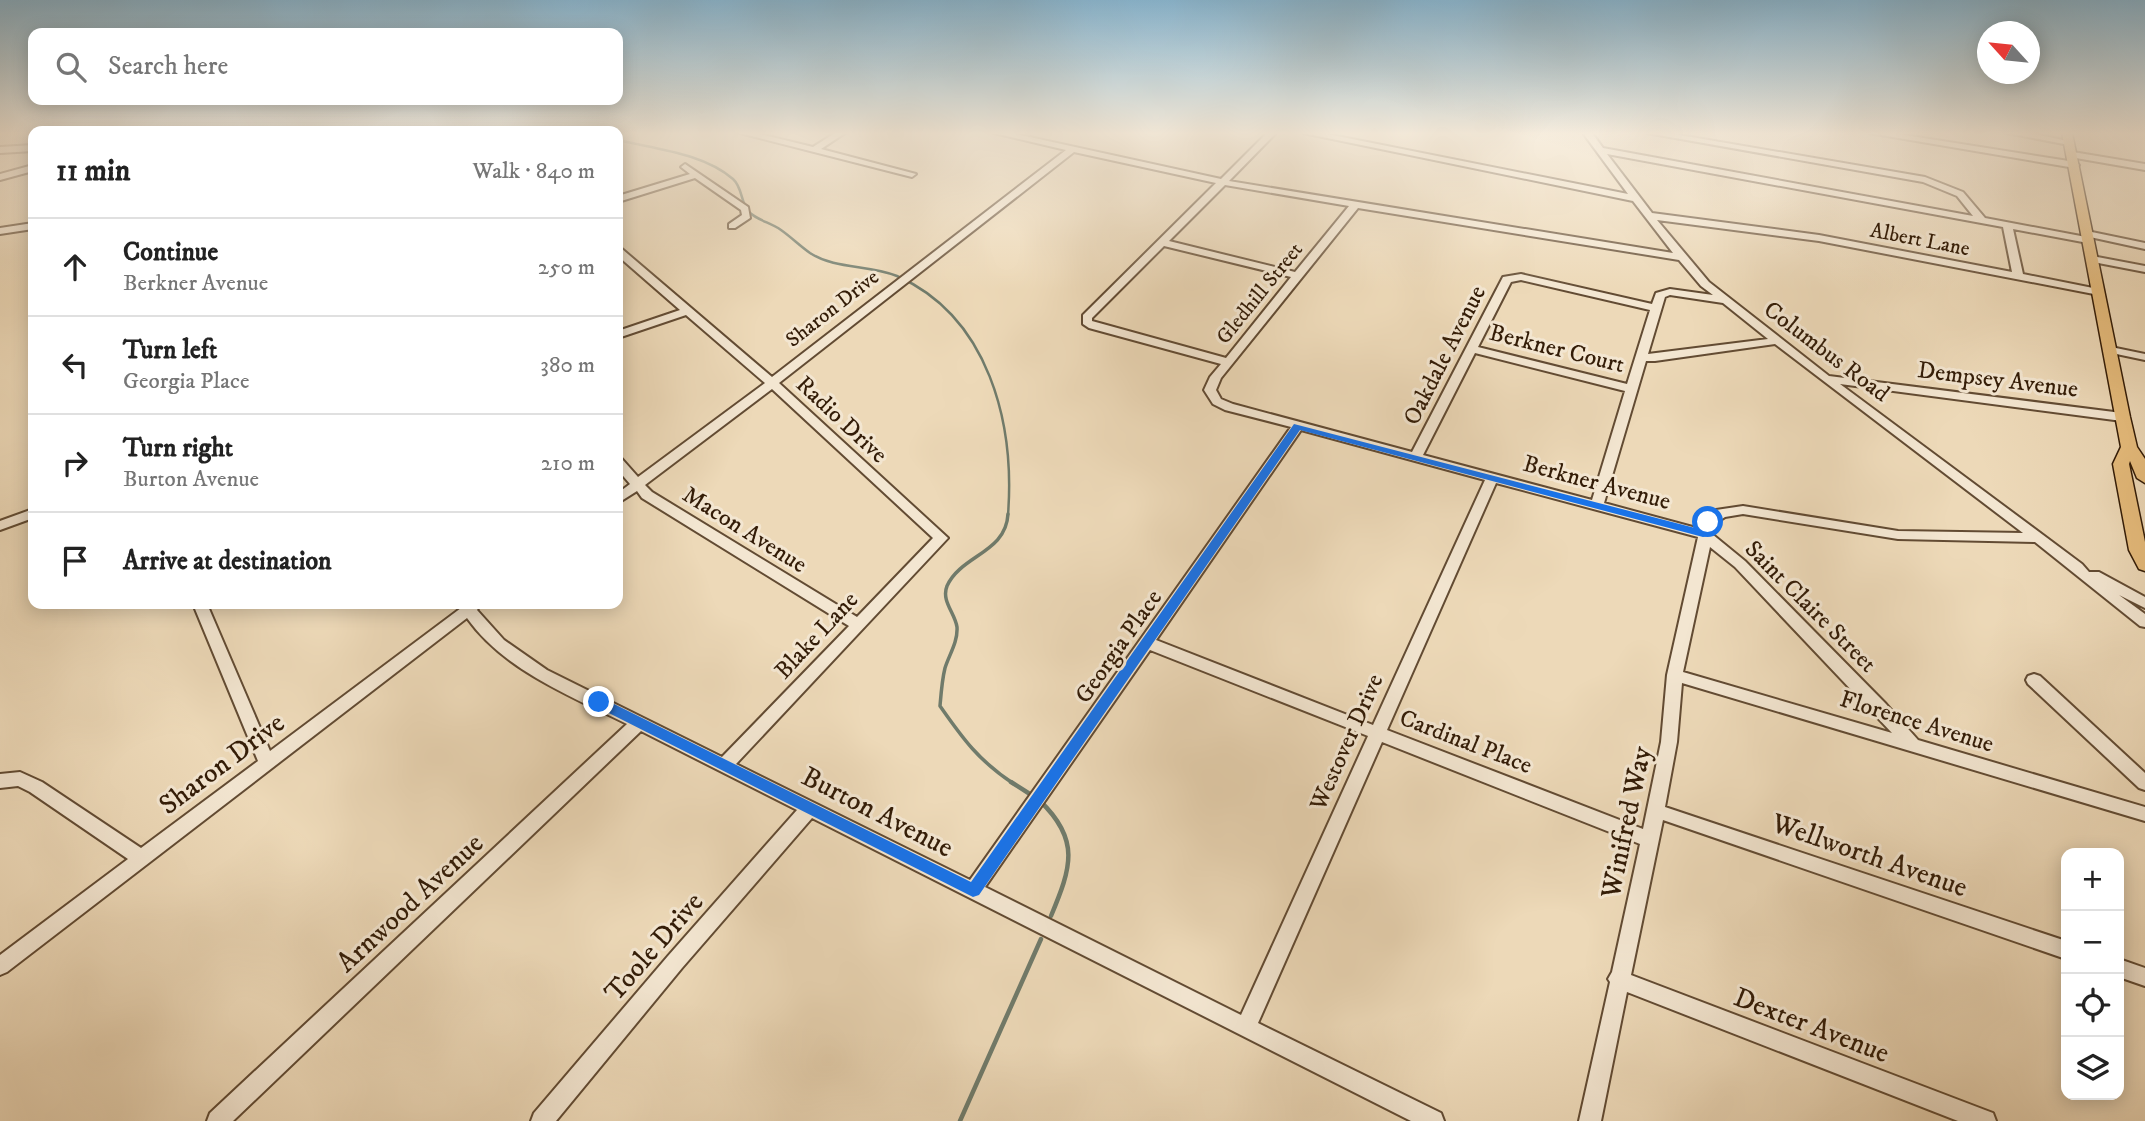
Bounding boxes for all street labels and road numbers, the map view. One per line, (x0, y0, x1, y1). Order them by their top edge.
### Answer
street label: Albert Lane (1868, 218, 1972, 262)
street label: Gledhill Street (1211, 237, 1309, 350)
street label: Sharon Drive (781, 264, 885, 353)
street label: Oakdale Avenue (1397, 281, 1493, 430)
street label: Columbus Road (1758, 295, 1895, 409)
street label: Berkner Court (1486, 318, 1628, 380)
street label: Dempsey Avenue (1916, 355, 2080, 405)
street label: Radio Drive (789, 370, 893, 470)
street label: Berkner Avenue (1520, 449, 1674, 517)
street label: Macon Avenue (677, 480, 812, 580)
street label: Saint Claire Street (1738, 534, 1883, 679)
street label: Georgia Place (1069, 584, 1169, 709)
street label: Blake Lane (769, 586, 865, 686)
street label: Westover Drive (1303, 670, 1390, 816)
street label: Florence Avenue (1836, 684, 1997, 760)
street label: Cardinal Place (1395, 703, 1536, 781)
street label: Sharon Drive (152, 706, 292, 823)
street label: Winifred Way (1593, 742, 1660, 903)
street label: Burton Avenue (796, 759, 959, 866)
street label: Wellworth Avenue (1766, 805, 1972, 905)
street label: Arnwood Avenue (329, 826, 491, 980)
street label: Toole Drive (597, 885, 711, 1009)
street label: Dexter Avenue (1729, 980, 1894, 1071)

